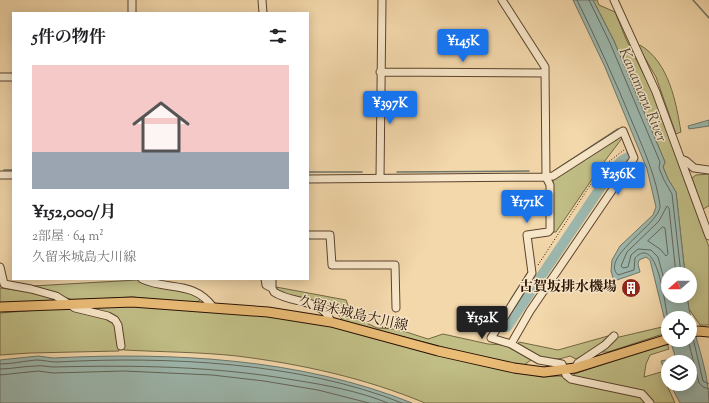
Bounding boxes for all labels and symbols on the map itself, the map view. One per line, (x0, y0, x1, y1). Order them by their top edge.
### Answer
pin: ¥145K (435, 29, 491, 63)
water label: Kanamaru River (613, 45, 672, 146)
pin: ¥397K (362, 91, 418, 125)
pin: ¥256K (590, 162, 646, 196)
pin: ¥171K (499, 190, 555, 224)
north arrow (661, 267, 697, 303)
building icon: 古賀坂排水機場 (620, 277, 642, 299)
place label: 古賀坂排水機場 (519, 278, 617, 298)
street label: 久留米城島大川線 (296, 293, 410, 337)
pin: ¥152K (454, 306, 510, 340)

